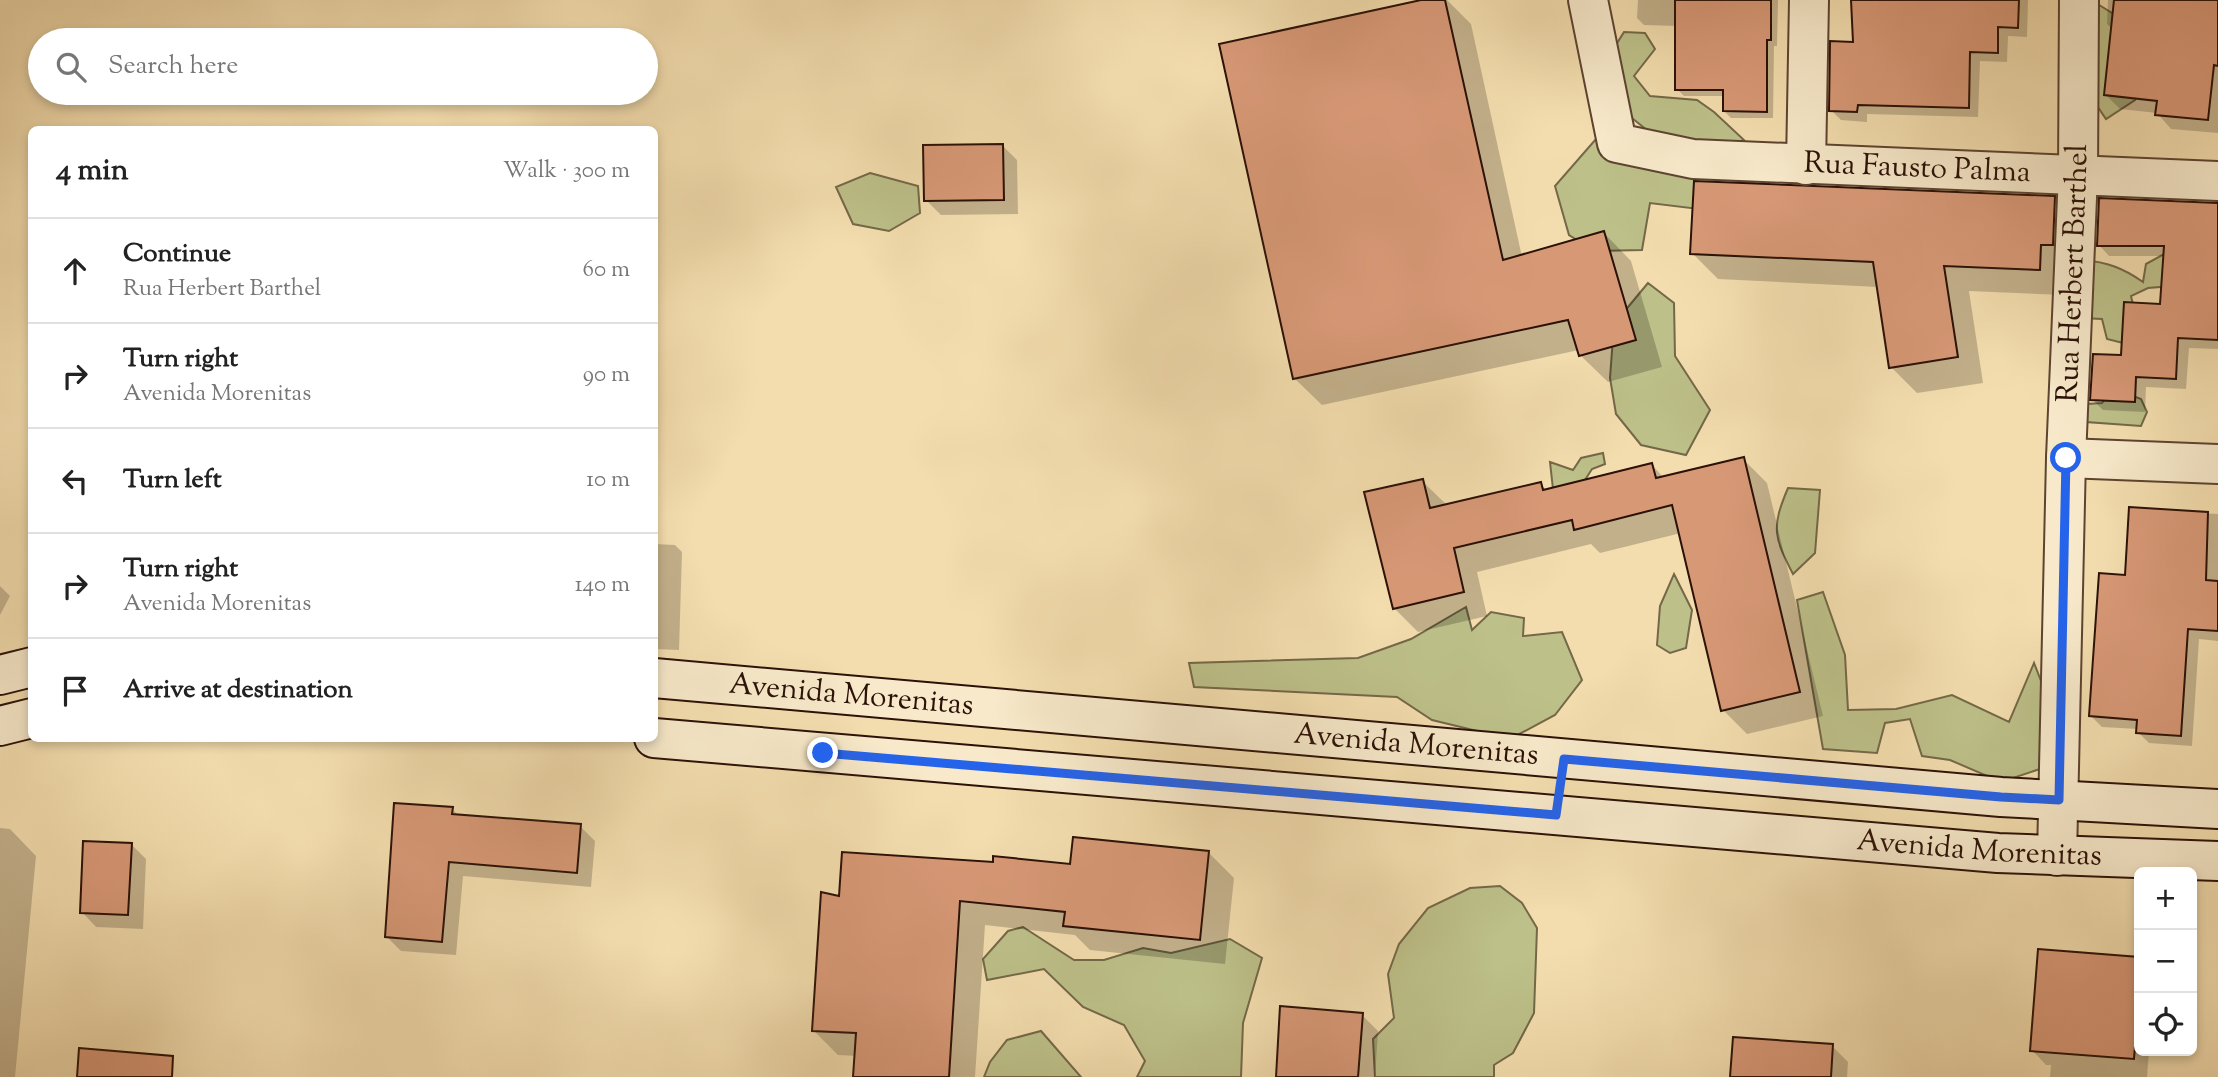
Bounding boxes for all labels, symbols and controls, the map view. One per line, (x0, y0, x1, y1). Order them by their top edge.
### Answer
search box (28, 28, 658, 105)
icon: search (52, 48, 90, 86)
text: Search here (108, 48, 238, 85)
street label: Rua Fausto Palma (1803, 142, 2032, 195)
street label: Rua Herbert Barthel (2047, 144, 2100, 403)
text: 4 min (56, 150, 129, 193)
text: Walk · 300 m (503, 155, 630, 188)
text: Continue (123, 236, 231, 273)
icon: ahead (56, 252, 94, 290)
text: 60 m (582, 254, 630, 287)
text: Rua Herbert Barthel (123, 273, 321, 306)
text: Turn right (123, 341, 238, 378)
icon: right (56, 357, 94, 395)
text: 90 m (583, 359, 630, 392)
text: Avenida Morenitas (123, 378, 311, 411)
route start (2050, 442, 2081, 473)
icon: left (56, 462, 94, 500)
text: Turn left (123, 462, 222, 499)
text: 10 m (586, 464, 630, 497)
text: Turn right (123, 551, 238, 588)
icon: right (56, 567, 94, 605)
text: 140 m (575, 569, 630, 602)
text: Avenida Morenitas (123, 588, 311, 621)
street label: Avenida Morenitas (727, 663, 975, 728)
icon: arrive (56, 672, 94, 710)
text: Arrive at destination (123, 672, 353, 709)
street label: Avenida Morenitas (1292, 713, 1540, 778)
route end (807, 737, 838, 768)
street label: Avenida Morenitas (1855, 819, 2103, 878)
map controls (2134, 867, 2197, 1056)
button: + (2134, 867, 2197, 930)
button: − (2134, 930, 2197, 993)
button: locate (2134, 993, 2197, 1056)

